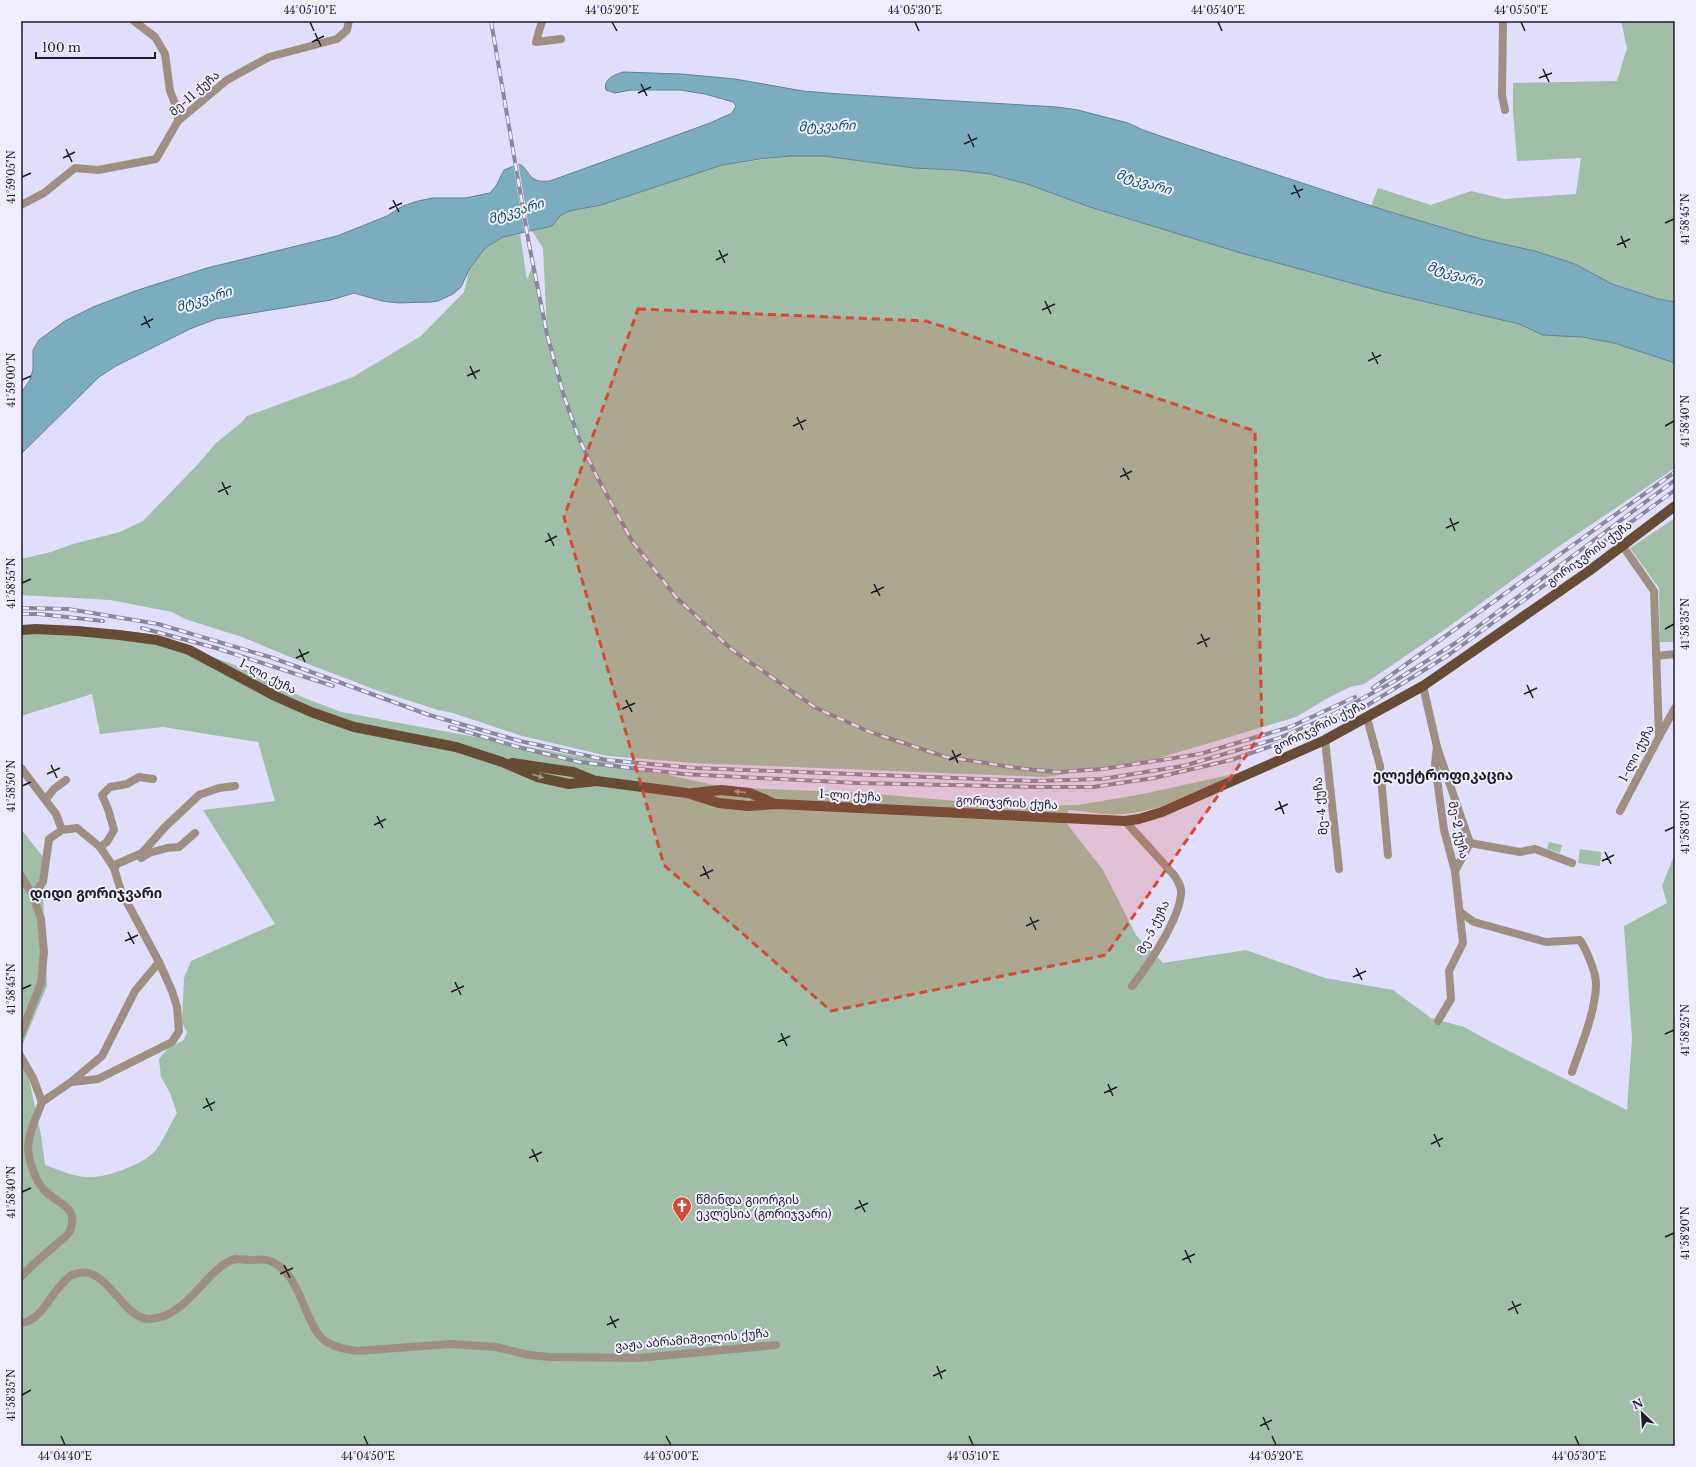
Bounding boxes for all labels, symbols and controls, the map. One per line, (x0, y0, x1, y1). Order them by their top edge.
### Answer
text: 44°05'10"E (284, 4, 336, 17)
text: 44°05'20"E (585, 4, 639, 17)
text: 44°05'30"E (888, 4, 942, 17)
text: 44°05'40"E (1191, 4, 1245, 17)
text: 44°05'50"E (1494, 4, 1548, 17)
scale bar (36, 34, 155, 60)
text: 100 m (42, 40, 81, 55)
street label: მე-11 ქუჩა (166, 67, 222, 119)
water label: მტკვარი (798, 116, 857, 135)
text: 41°59'05"N (5, 150, 18, 204)
water label: მტკვარი (1114, 165, 1174, 199)
text: 41°58'45"N (1679, 193, 1692, 245)
water label: მტკვარი (486, 194, 546, 228)
water label: მტკვარი (1425, 257, 1485, 291)
water label: მტკვარი (174, 282, 234, 316)
text: 41°59'00"N (5, 353, 18, 407)
text: 41°58'40"N (1679, 395, 1692, 447)
street label: გორიჯვრის ქუჩა (1543, 517, 1635, 589)
text: 41°58'55"N (5, 557, 18, 609)
text: 41°58'35"N (1679, 598, 1692, 650)
street label: 1-ლი ქუჩა (236, 655, 299, 698)
street label: გორიჯვრის ქუჩა (1270, 697, 1368, 755)
street label: 1-ლი ქუჩა (1615, 722, 1658, 785)
text: 41°58'50"N (5, 760, 18, 812)
district label: ელექტროფიკაცია (1373, 766, 1513, 784)
one-way arrow (532, 774, 544, 780)
street label: მე-4 ქუჩა (1310, 776, 1330, 836)
street label: 1-ლი ქუჩა (818, 786, 882, 805)
one-way arrow (734, 789, 746, 796)
street label: გორიჯვრის ქუჩა (956, 792, 1058, 812)
street label: მე-2 ქუჩა (1446, 800, 1472, 860)
text: 41°58'30"N (1679, 800, 1692, 854)
district label: დიდი გორიჯვარი (30, 884, 162, 902)
street label: მე-5 ქუჩა (1134, 898, 1172, 956)
text: 41°58'45"N (5, 963, 18, 1015)
text: 41°58'25"N (1679, 1004, 1692, 1056)
text: 41°58'40"N (5, 1166, 18, 1218)
place label: წმინდა გიორგის ეკლესია (გორიჯვარი) (696, 1192, 832, 1222)
church icon: წმინდა გიორგის ეკლესია (გორიჯვარი) (671, 1195, 693, 1223)
text: 41°58'20"N (1679, 1206, 1692, 1260)
street label: ვაჟა აბრამიშვილის ქუჩა (614, 1325, 770, 1354)
text: 41°58'35"N (5, 1369, 18, 1421)
north arrow (1622, 1393, 1662, 1433)
text: N (1630, 1395, 1646, 1412)
text: 44°04'40"E (38, 1450, 92, 1463)
text: 44°04'50"E (341, 1450, 395, 1463)
text: 44°05'00"E (643, 1450, 699, 1463)
text: 44°05'10"E (947, 1450, 999, 1463)
text: 44°05'20"E (1249, 1450, 1303, 1463)
text: 44°05'30"E (1552, 1450, 1606, 1463)

